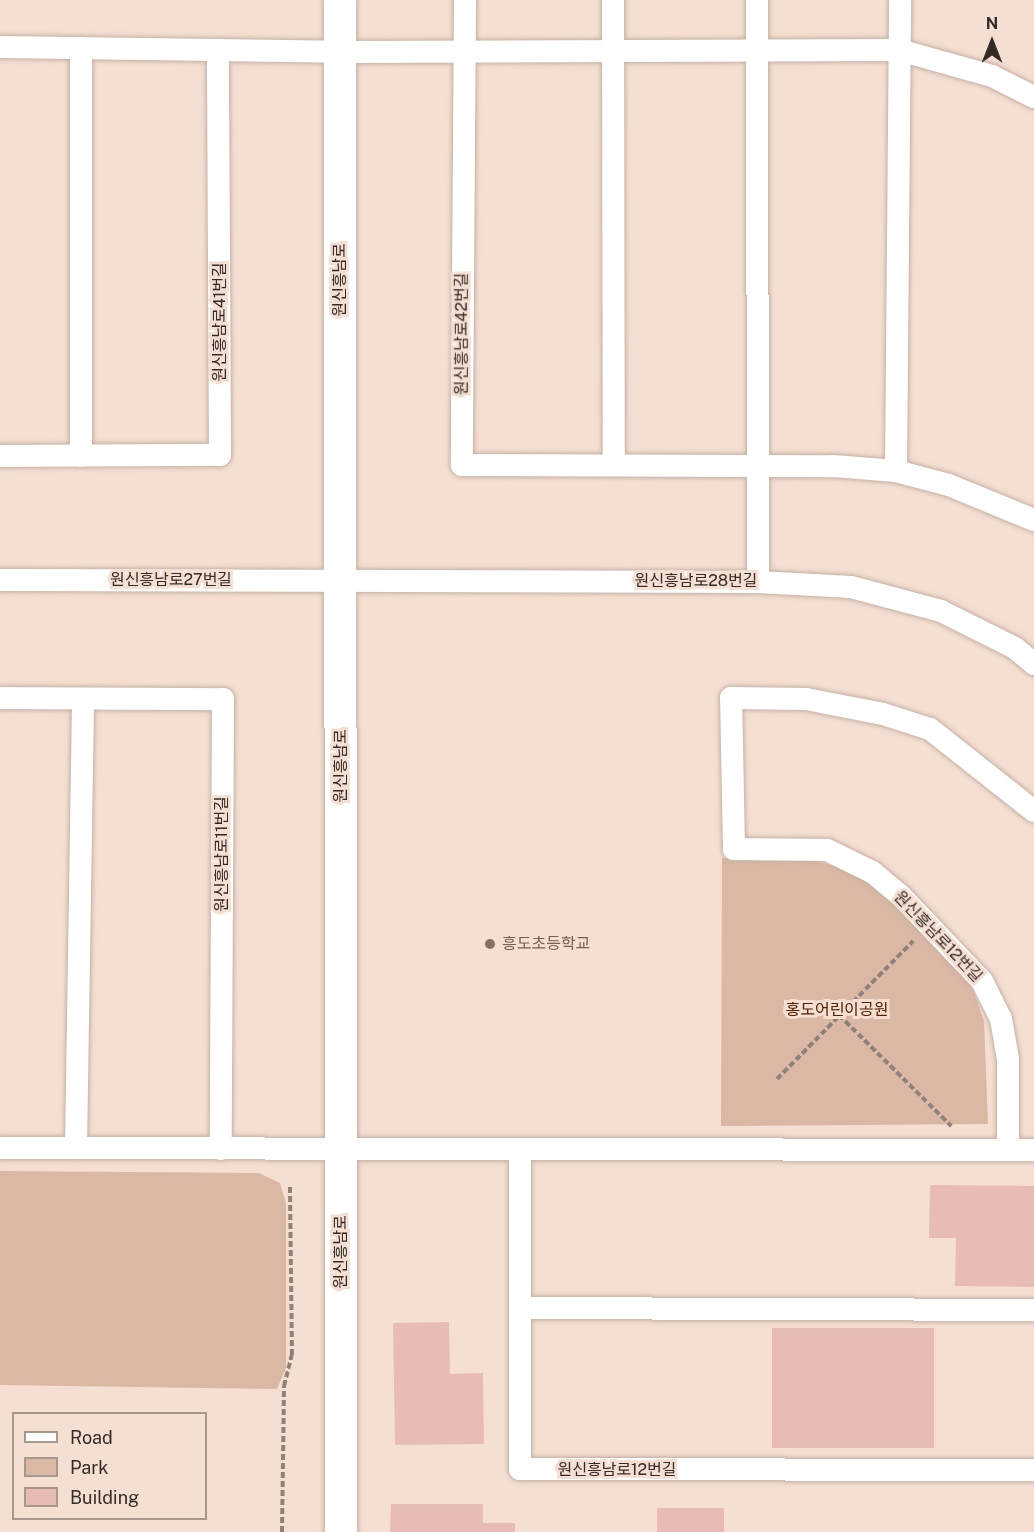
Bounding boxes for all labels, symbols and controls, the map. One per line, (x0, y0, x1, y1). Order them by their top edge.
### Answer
north arrow (962, 12, 1022, 72)
text: N (986, 14, 998, 33)
street label: 원신흥남로 (330, 243, 350, 317)
street label: 원신흥남로41번길 (210, 262, 230, 382)
street label: 원신흥남로42번길 (452, 273, 472, 395)
street label: 원신흥남로27번길 (110, 570, 232, 590)
street label: 원신흥남로28번길 (635, 571, 757, 591)
street label: 원신흥남로 (331, 729, 351, 803)
street label: 원신흥남로11번길 (212, 796, 232, 912)
street label: 원신흥남로12번길 (890, 887, 986, 987)
place label: 흥도초등학교 (502, 934, 590, 954)
marker: 흥도초등학교 (483, 937, 497, 951)
park label: 홍도어린이공원 (785, 1000, 889, 1020)
street label: 원신흥남로 (331, 1215, 351, 1289)
legend (12, 1412, 207, 1520)
text: Road (70, 1427, 113, 1448)
text: Park (70, 1457, 108, 1478)
street label: 원신흥남로12번길 (557, 1460, 677, 1480)
text: Building (70, 1487, 139, 1508)

